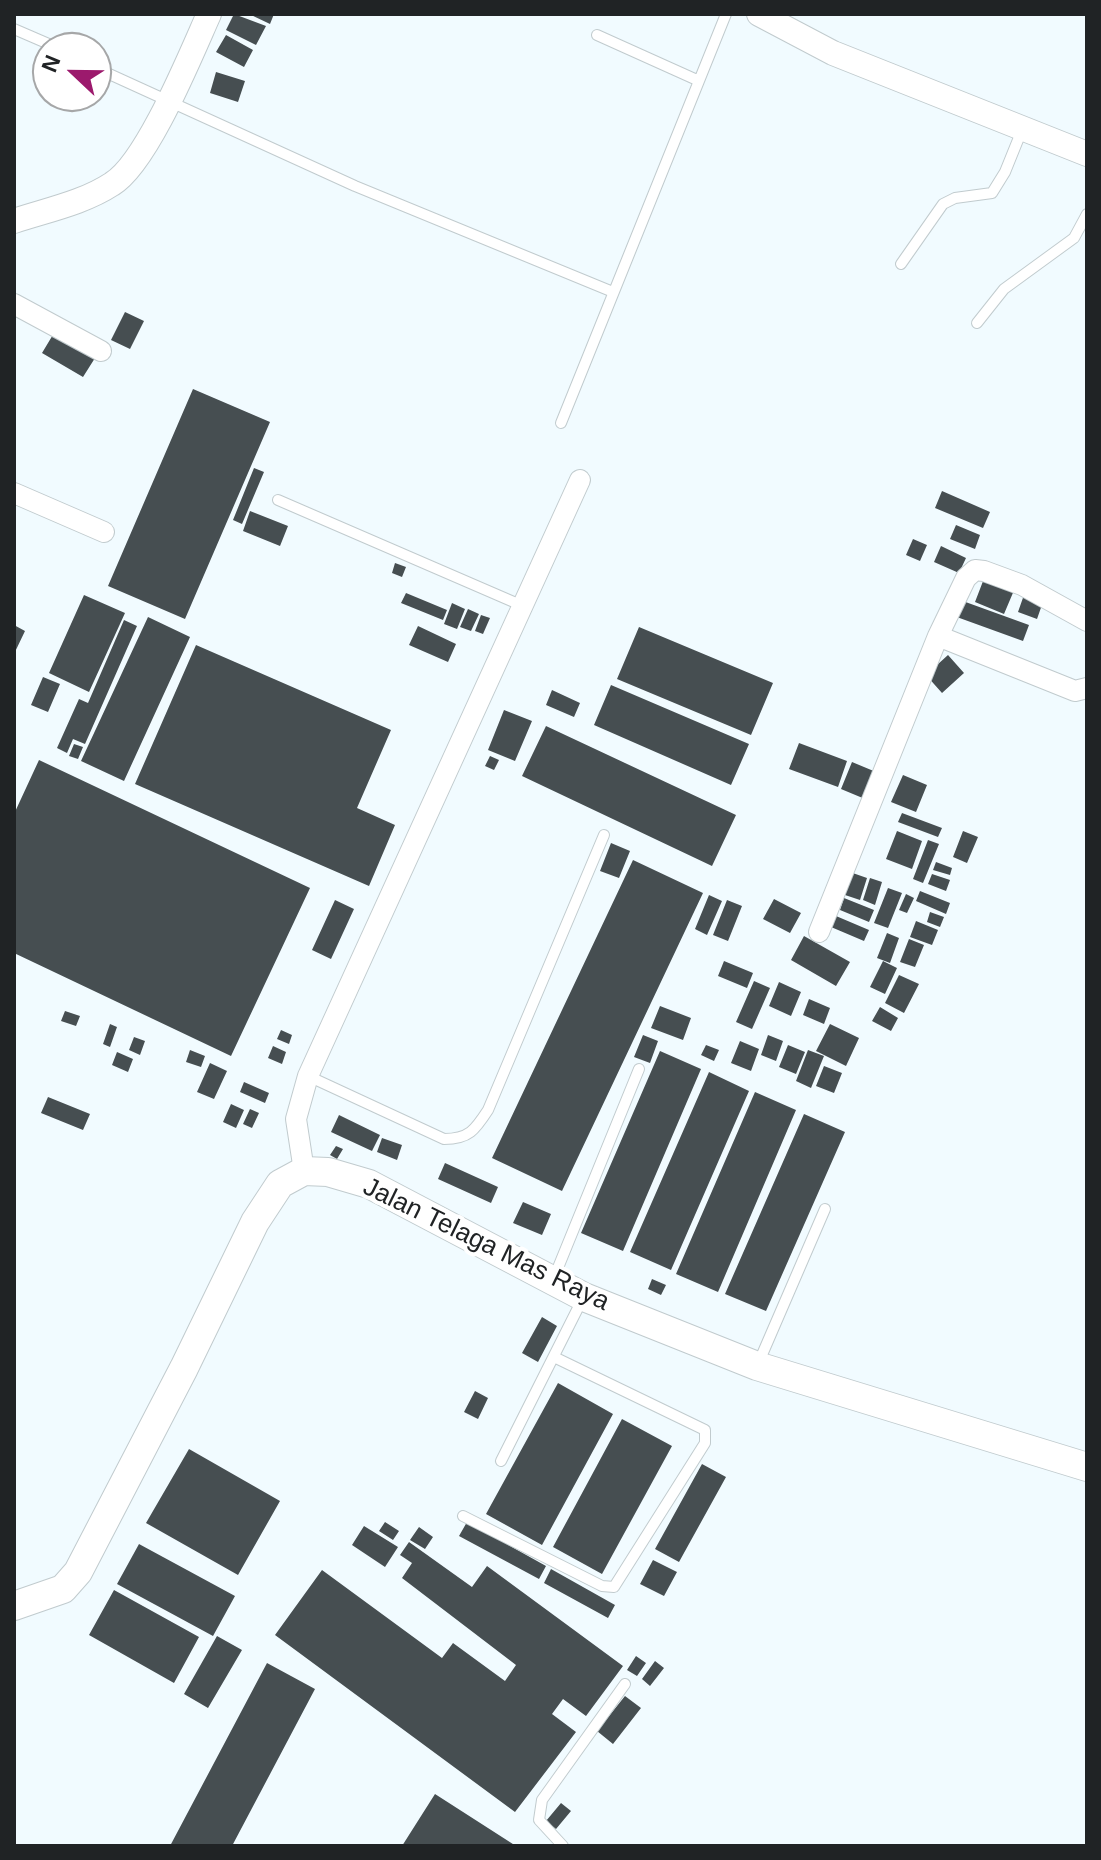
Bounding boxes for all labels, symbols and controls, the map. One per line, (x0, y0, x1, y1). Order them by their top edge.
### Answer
north arrow (32, 32, 112, 112)
text: N (37, 52, 66, 76)
street label: Jalan Telaga Mas Raya (358, 1172, 614, 1318)

